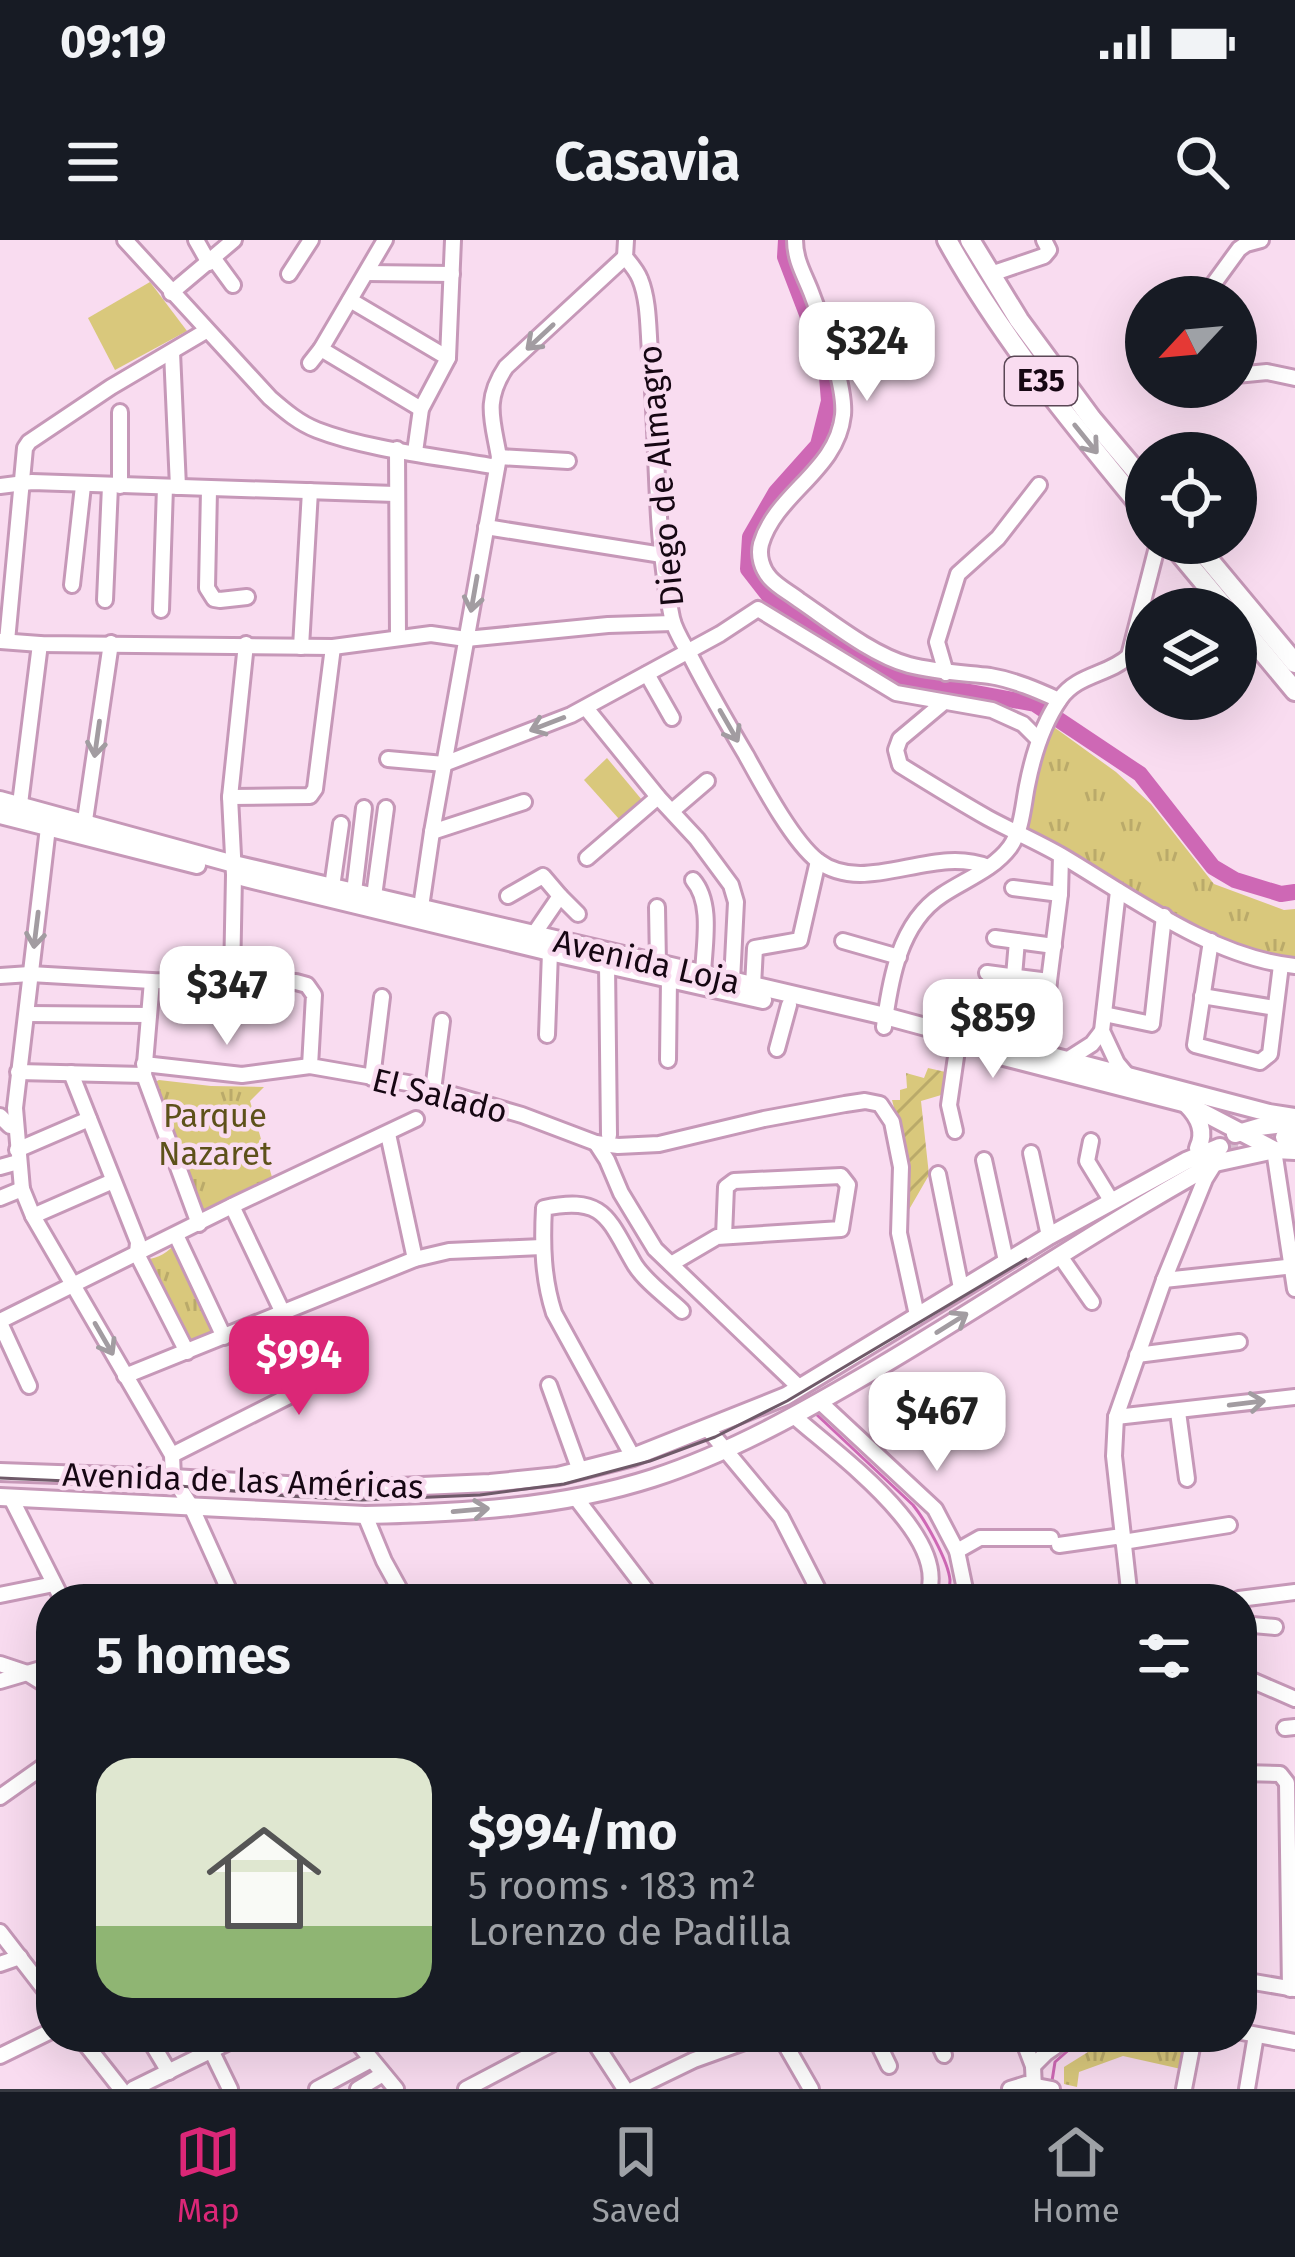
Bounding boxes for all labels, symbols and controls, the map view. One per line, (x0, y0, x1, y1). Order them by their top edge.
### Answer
text: 09:19 (60, 15, 166, 69)
icon: menu (60, 129, 126, 195)
icon: search (1169, 129, 1235, 195)
text: Casavia (554, 130, 741, 194)
north arrow (1125, 276, 1257, 408)
map controls (1125, 276, 1257, 720)
pin: $324 (796, 302, 938, 404)
text: $324 (826, 318, 908, 364)
one-way arrow (525, 322, 555, 350)
street label: Diego de Almagro (630, 344, 692, 608)
road number: E35 (1005, 357, 1077, 405)
one-way arrow (1072, 423, 1099, 455)
button: locate (1125, 432, 1257, 564)
one-way arrow (462, 574, 484, 613)
button: layers (1125, 588, 1257, 720)
one-way arrow (717, 708, 741, 743)
one-way arrow (529, 715, 566, 736)
one-way arrow (85, 719, 108, 758)
one-way arrow (24, 910, 46, 949)
street label: Avenida Loja (550, 921, 744, 1003)
pin: $347 (156, 946, 298, 1048)
text: $347 (187, 962, 267, 1008)
pin: $859 (922, 979, 1064, 1081)
text: $859 (950, 995, 1036, 1041)
street label: El Salado (368, 1060, 512, 1132)
park label: Parque Nazaret (158, 1096, 272, 1174)
one-way arrow (934, 1311, 968, 1335)
pin: $994 (228, 1316, 370, 1418)
one-way arrow (92, 1321, 116, 1356)
text: $994 (256, 1332, 342, 1378)
pin: $467 (866, 1372, 1008, 1474)
text: $467 (896, 1388, 978, 1434)
one-way arrow (1227, 1391, 1266, 1414)
street label: Avenida de las Américas (62, 1455, 424, 1507)
one-way arrow (451, 1499, 490, 1522)
icon: filters (1131, 1623, 1197, 1689)
text: 5 homes (96, 1625, 291, 1687)
text: $994/mo (468, 1801, 677, 1863)
icon: home (192, 1806, 336, 1950)
text: 5 rooms · 183 m² (468, 1863, 756, 1909)
text: Lorenzo de Padilla (468, 1909, 792, 1955)
tab: Map (175, 2119, 241, 2231)
tab: Saved (592, 2119, 681, 2231)
tab: Home (1032, 2119, 1120, 2231)

